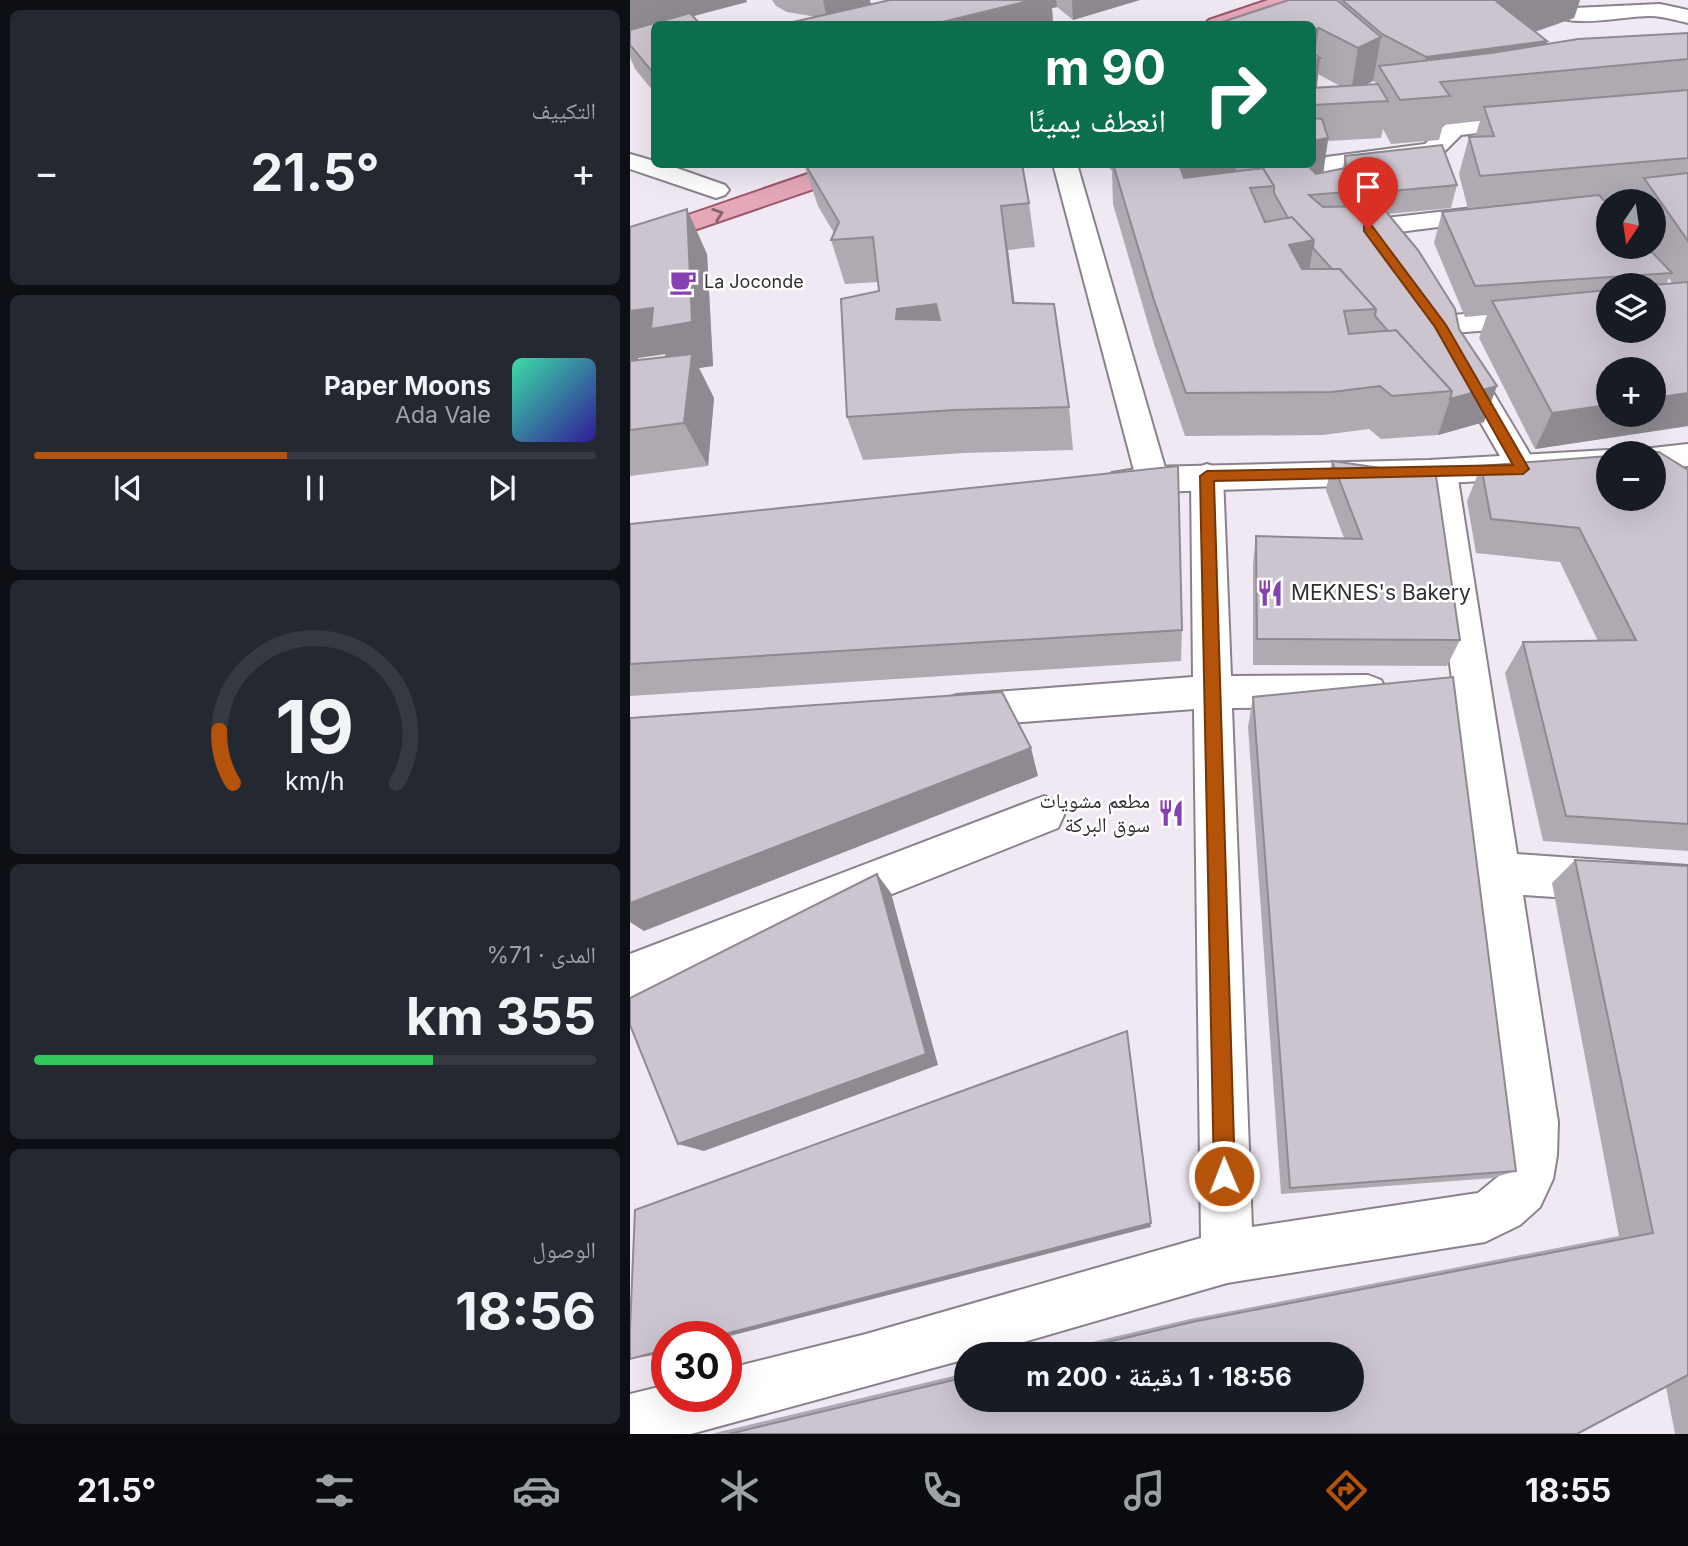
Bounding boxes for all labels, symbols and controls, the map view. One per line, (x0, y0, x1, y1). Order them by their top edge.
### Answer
text: 90 m (1045, 38, 1166, 97)
icon: right (1190, 49, 1281, 140)
text: التكييف (531, 97, 596, 125)
text: انعطف يمينًا (1028, 101, 1166, 140)
text: 21.5° (250, 141, 380, 204)
text: − (34, 149, 59, 195)
text: + (571, 149, 596, 195)
pin (1338, 157, 1398, 229)
icon: arrive (1349, 168, 1387, 206)
north arrow (1596, 189, 1666, 259)
map controls (1596, 189, 1666, 511)
one-way arrow (711, 208, 723, 222)
cafe icon: La Joconde (668, 267, 698, 297)
place label: La Joconde (704, 271, 804, 292)
button: layers (1596, 273, 1666, 343)
button: + (1596, 357, 1666, 427)
text: Paper Moons (324, 370, 491, 401)
text: Ada Vale (395, 401, 491, 429)
button: − (1596, 441, 1666, 511)
icon: previous (109, 469, 147, 507)
icon: pause (296, 469, 334, 507)
icon: next (483, 469, 521, 507)
restaurant icon: MEKNES's Bakery (1255, 578, 1285, 608)
place label: MEKNES's Bakery (1291, 580, 1471, 605)
text: 19 (276, 682, 354, 771)
text: km/h (285, 766, 345, 796)
place label: مطعم مشويات سوق البركة (1039, 788, 1150, 838)
restaurant icon: مطعم مشويات سوق البركة (1156, 798, 1186, 828)
text: المدى · 71% (487, 941, 596, 969)
text: 355 km (406, 985, 596, 1048)
position arrow (1187, 1139, 1261, 1213)
text: الوصول (532, 1236, 596, 1264)
text: 18:56 (455, 1280, 596, 1343)
speed limit sign: 30 (651, 1321, 742, 1412)
text: 18:56 · 1 دقيقة · 200 m (1026, 1361, 1292, 1392)
icon: filters (310, 1466, 359, 1515)
icon: car (512, 1466, 561, 1515)
icon: climate (715, 1466, 764, 1515)
icon: phone (917, 1466, 966, 1515)
icon: music (1120, 1466, 1169, 1515)
icon: directions (1322, 1466, 1371, 1515)
text: 21.5° (77, 1471, 156, 1510)
text: 18:55 (1525, 1471, 1611, 1510)

